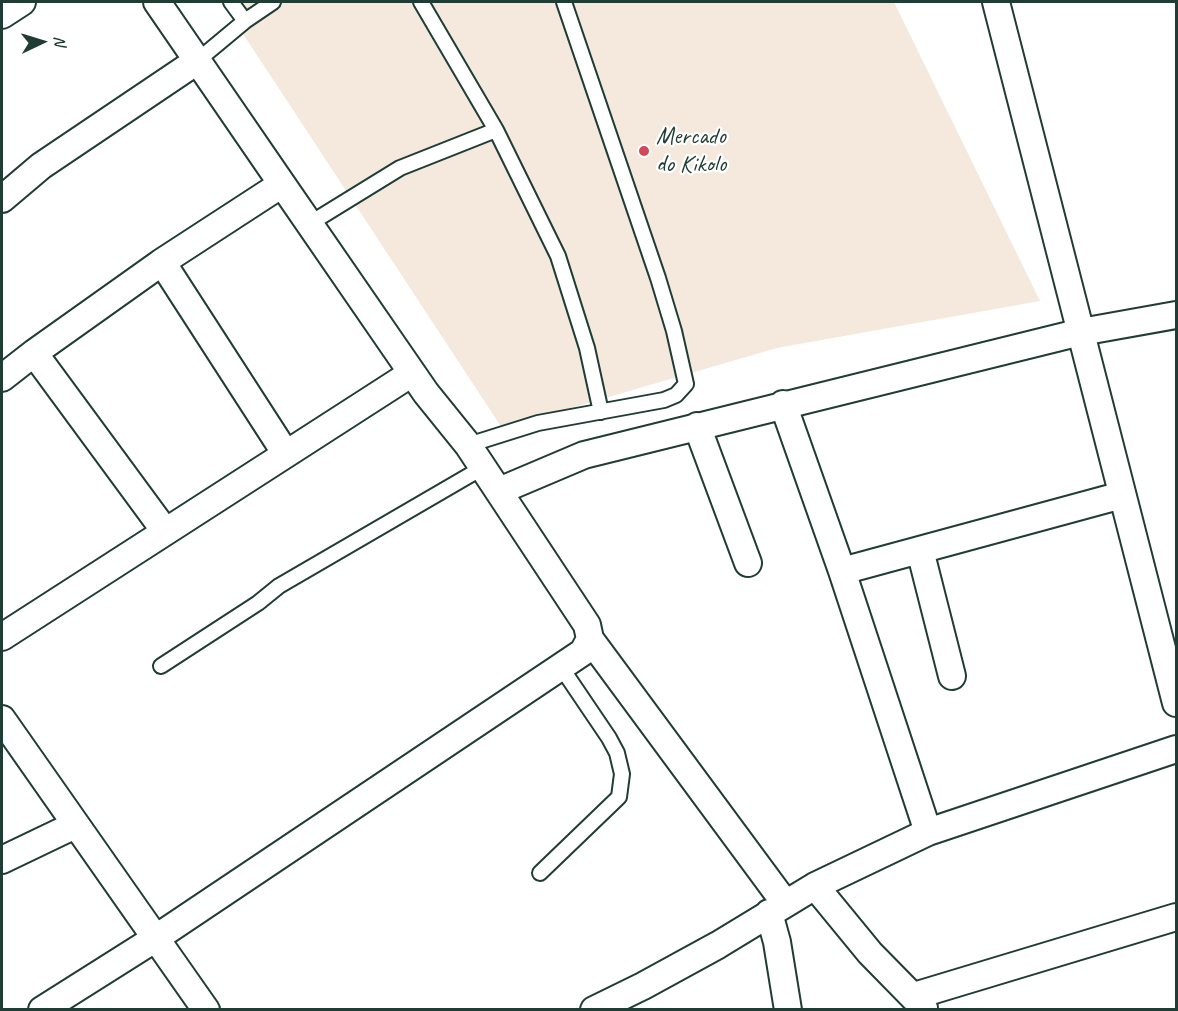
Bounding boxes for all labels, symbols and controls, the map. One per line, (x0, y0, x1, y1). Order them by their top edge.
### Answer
north arrow (12, 12, 72, 72)
text: N (50, 35, 70, 46)
place label: Mercado do Kikolo (656, 123, 726, 179)
marker: Mercado do Kikolo (637, 144, 651, 158)

